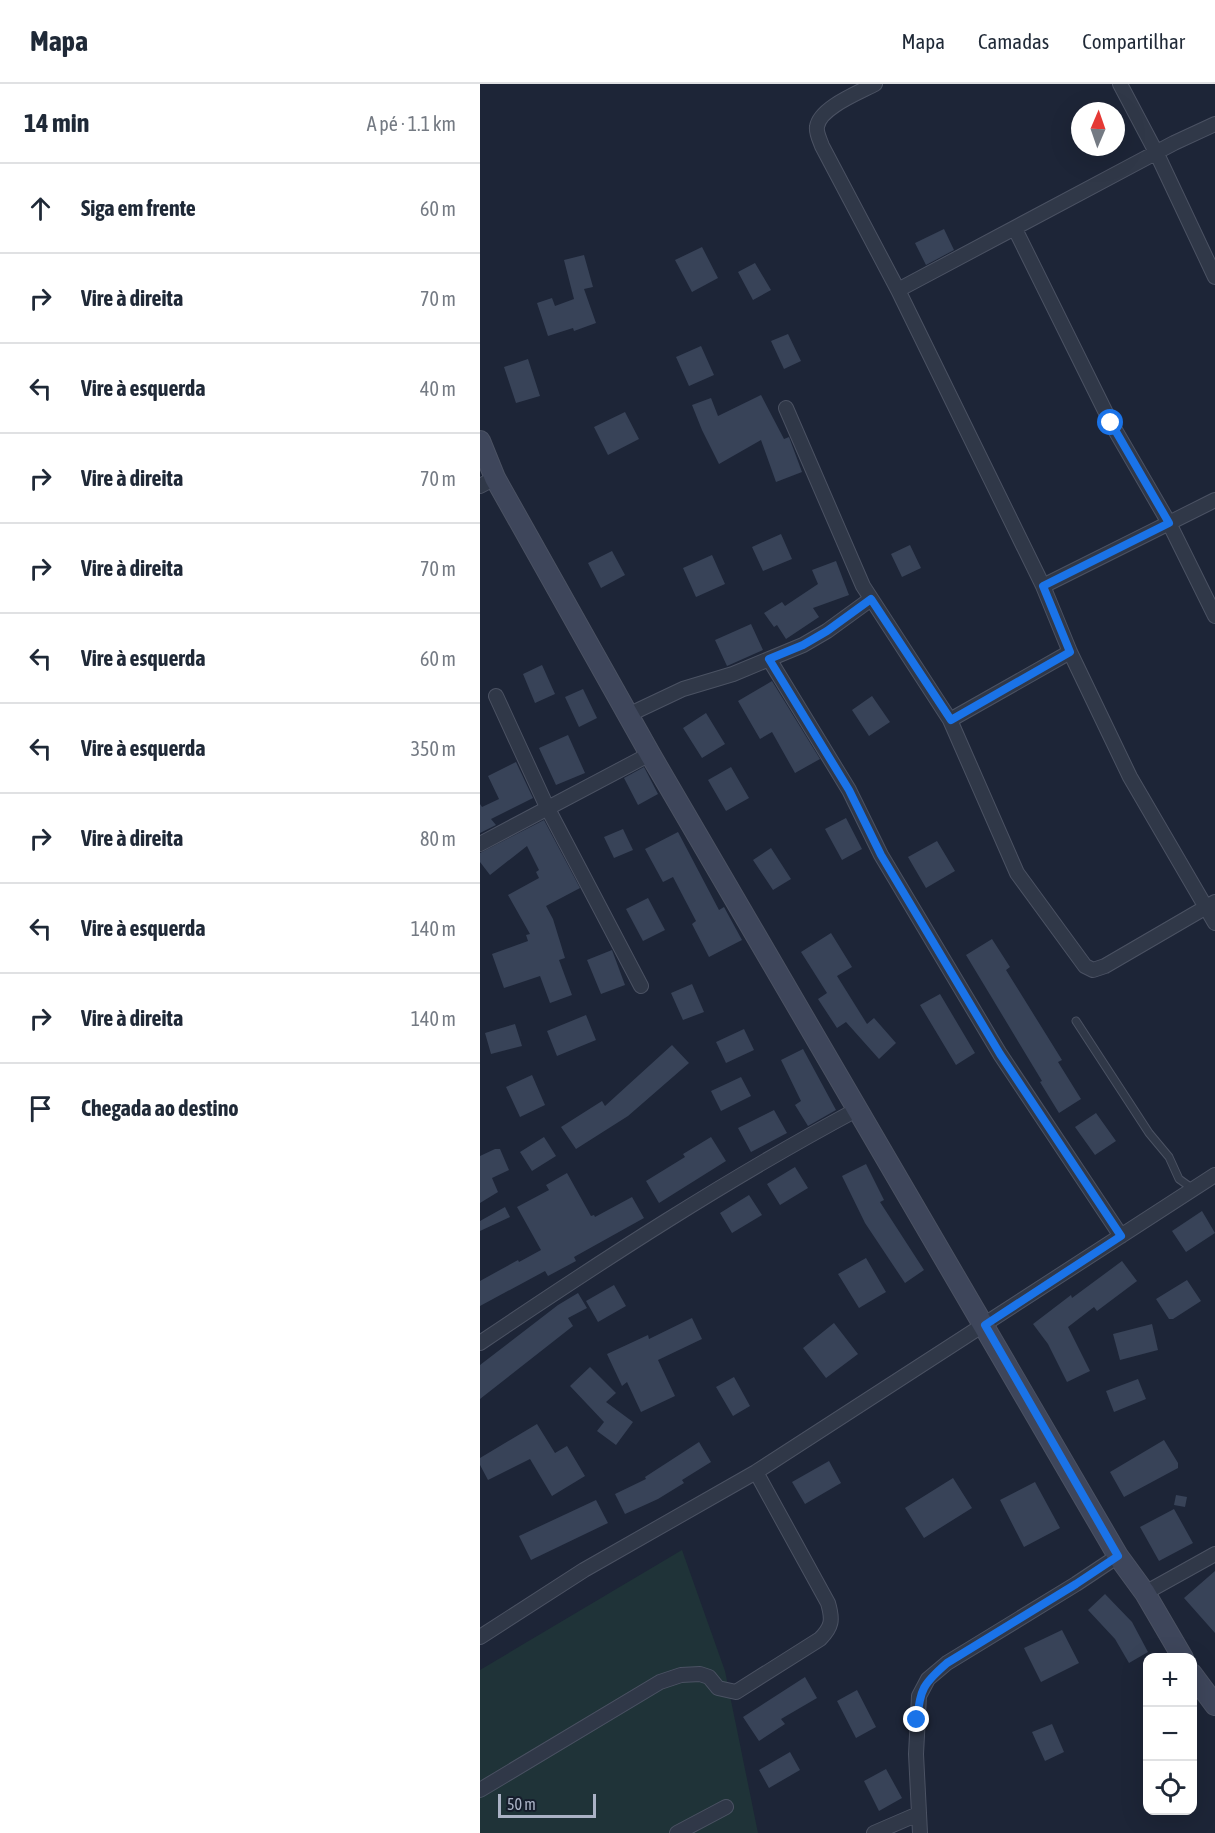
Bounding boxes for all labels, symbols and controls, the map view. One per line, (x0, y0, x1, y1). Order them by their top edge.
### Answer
text: Mapa (30, 25, 88, 57)
text: Mapa (901, 29, 945, 53)
text: Camadas (978, 29, 1049, 53)
text: Compartilhar (1082, 29, 1185, 53)
north arrow (1071, 102, 1125, 156)
text: 14 min (24, 108, 89, 138)
text: A pé · 1.1 km (367, 112, 456, 135)
icon: ahead (24, 192, 57, 225)
text: Siga em frente (81, 195, 196, 221)
text: 60 m (420, 197, 456, 220)
icon: right (24, 282, 57, 315)
text: Vire à direita (81, 285, 183, 311)
text: 70 m (420, 287, 456, 310)
icon: left (24, 372, 57, 405)
text: Vire à esquerda (81, 375, 206, 401)
text: 40 m (420, 377, 456, 400)
route start (1097, 409, 1123, 435)
icon: right (24, 462, 57, 495)
text: Vire à direita (81, 465, 183, 491)
text: 70 m (420, 467, 456, 490)
icon: right (24, 552, 57, 585)
text: Vire à direita (81, 555, 183, 581)
text: 70 m (420, 557, 456, 580)
icon: left (24, 642, 57, 675)
text: Vire à esquerda (81, 645, 206, 671)
text: 60 m (420, 647, 456, 670)
icon: left (24, 732, 57, 765)
text: Vire à esquerda (81, 735, 206, 761)
text: 350 m (411, 737, 456, 760)
icon: right (24, 822, 57, 855)
text: Vire à direita (81, 825, 183, 851)
text: 80 m (420, 827, 456, 850)
icon: left (24, 912, 57, 945)
text: Vire à esquerda (81, 915, 206, 941)
text: 140 m (411, 917, 456, 940)
icon: right (24, 1002, 57, 1035)
text: Vire à direita (81, 1005, 183, 1031)
text: 140 m (411, 1007, 456, 1030)
icon: arrive (24, 1092, 57, 1125)
text: Chegada ao destino (81, 1095, 239, 1121)
map controls (1143, 1653, 1197, 1815)
button: + (1143, 1653, 1197, 1707)
route end (903, 1706, 929, 1732)
button: − (1143, 1707, 1197, 1761)
button: locate (1143, 1761, 1197, 1815)
scale bar (498, 1791, 596, 1818)
text: 50 m (507, 1795, 536, 1813)

